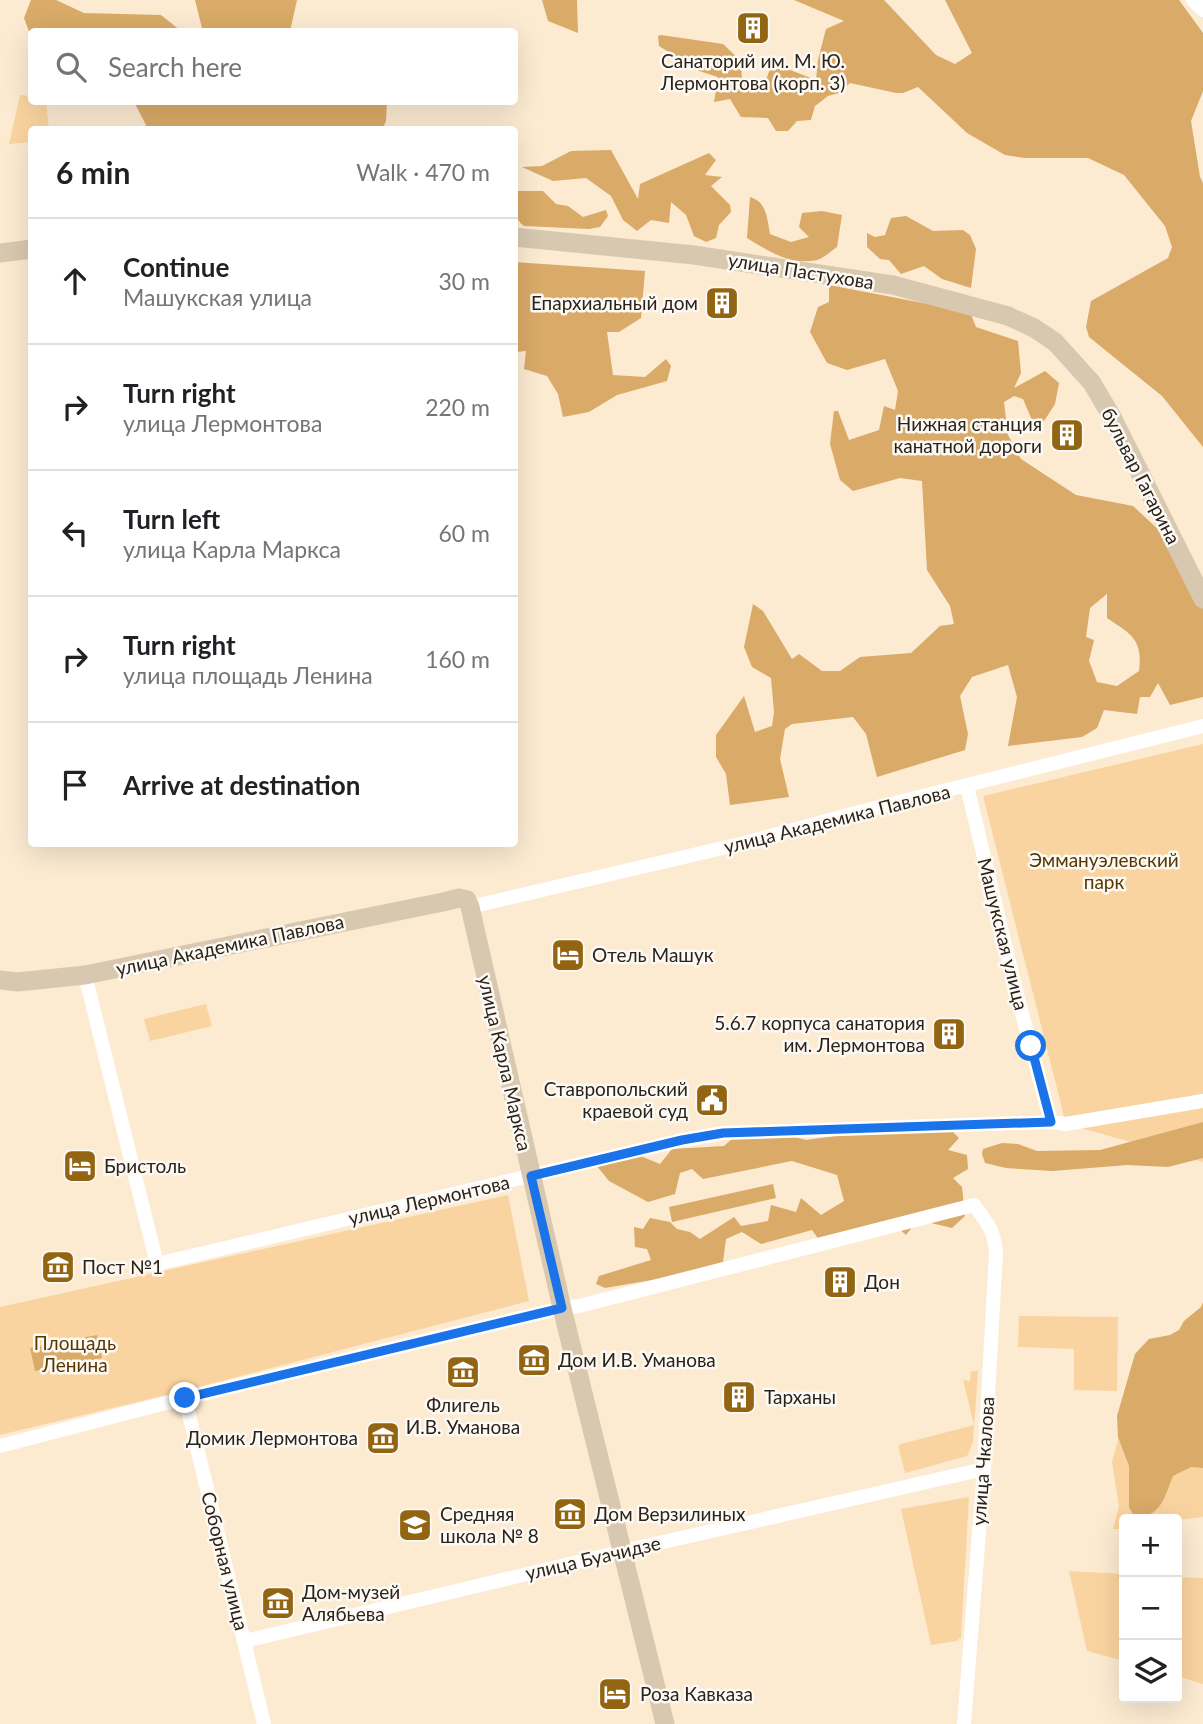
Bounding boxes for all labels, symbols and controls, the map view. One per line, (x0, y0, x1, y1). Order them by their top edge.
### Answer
building icon: Санаторий им. М. Ю. Лермонтова (корп. 3) (734, 9, 772, 47)
search box (28, 28, 518, 105)
icon: search (52, 48, 90, 86)
place label: Санаторий им. М. Ю. Лермонтова (корп. 3) (660, 49, 845, 94)
text: Search here (108, 51, 242, 83)
text: 6 min (56, 154, 130, 190)
text: Walk · 470 m (356, 158, 490, 186)
street label: улица Пастухова (727, 248, 876, 293)
text: Continue (123, 251, 229, 283)
icon: ahead (56, 262, 94, 300)
text: 30 m (439, 267, 490, 295)
text: Машукская улица (123, 283, 312, 311)
building icon: Епархиальный дом (703, 284, 741, 322)
place label: Епархиальный дом (531, 291, 698, 314)
text: Turn right (123, 377, 236, 409)
icon: right (56, 388, 94, 426)
text: 220 m (425, 393, 490, 421)
street label: бульвар Гагарина (1097, 404, 1186, 548)
text: улица Лермонтова (123, 409, 322, 437)
place label: Нижная станция канатной дороги (893, 412, 1042, 457)
building icon: Нижная станция канатной дороги (1048, 416, 1086, 454)
text: Turn left (123, 503, 220, 535)
icon: left (56, 514, 94, 552)
text: 60 m (439, 519, 490, 547)
text: улица Карла Маркса (123, 535, 341, 563)
text: Turn right (123, 629, 236, 661)
icon: right (56, 640, 94, 678)
text: 160 m (425, 645, 490, 673)
text: улица площадь Ленина (123, 661, 373, 689)
icon: arrive (56, 766, 94, 804)
text: Arrive at destination (123, 769, 360, 801)
street label: улица Академика Павлова (721, 779, 952, 858)
park label: Эммануэлевский парк (1029, 848, 1179, 893)
street label: Машукская улица (973, 855, 1034, 1012)
street label: улица Академика Павлова (114, 909, 346, 980)
hotel icon: Отель Машук (549, 936, 587, 974)
place label: Отель Машук (592, 943, 714, 966)
street label: улица Карла Маркса (474, 973, 537, 1153)
place label: 5.6.7 корпуса санатория им. Лермонтова (714, 1011, 925, 1056)
building icon: 5.6.7 корпуса санатория им. Лермонтова (930, 1015, 968, 1053)
route start (1015, 1030, 1046, 1061)
place label: Ставропольский краевой суд (544, 1077, 688, 1122)
public building icon: Ставропольский краевой суд (693, 1081, 731, 1119)
hotel icon: Бристоль (61, 1147, 99, 1185)
place label: Бристоль (104, 1154, 186, 1177)
street label: улица Лермонтова (346, 1170, 512, 1229)
museum icon: Пост №1 (39, 1248, 77, 1286)
place label: Пост №1 (82, 1255, 163, 1278)
building icon: Дон (821, 1263, 859, 1301)
place label: Дон (864, 1270, 900, 1293)
park label: Площадь Ленина (34, 1331, 116, 1376)
museum icon: Дом И.В. Уманова (515, 1341, 553, 1379)
place label: Дом И.В. Уманова (558, 1348, 716, 1371)
museum icon: Флигель И.В. Уманова (444, 1353, 482, 1391)
building icon: Тарханы (720, 1378, 758, 1416)
route end (169, 1382, 200, 1413)
place label: Тарханы (764, 1385, 836, 1408)
place label: Флигель И.В. Уманова (406, 1393, 520, 1438)
street label: улица Чкалова (967, 1396, 998, 1526)
museum icon: Домик Лермонтова (364, 1419, 402, 1457)
place label: Домик Лермонтова (186, 1426, 358, 1449)
street label: Соборная улица (197, 1489, 254, 1633)
museum icon: Дом Верзилиных (551, 1495, 589, 1533)
place label: Средняя школа № 8 (440, 1502, 539, 1547)
place label: Дом Верзилиных (594, 1502, 746, 1525)
school or university icon: Средняя школа № 8 (396, 1506, 434, 1544)
map controls (1119, 1514, 1182, 1703)
button: + (1119, 1514, 1182, 1577)
street label: улица Буачидзе (523, 1531, 663, 1584)
button: − (1119, 1577, 1182, 1640)
place label: Дом-музей Алябьева (302, 1580, 400, 1625)
museum icon: Дом-музей Алябьева (259, 1584, 297, 1622)
button: layers (1119, 1640, 1182, 1703)
hotel icon: Роза Кавказа (596, 1675, 634, 1713)
place label: Роза Кавказа (640, 1682, 753, 1705)

